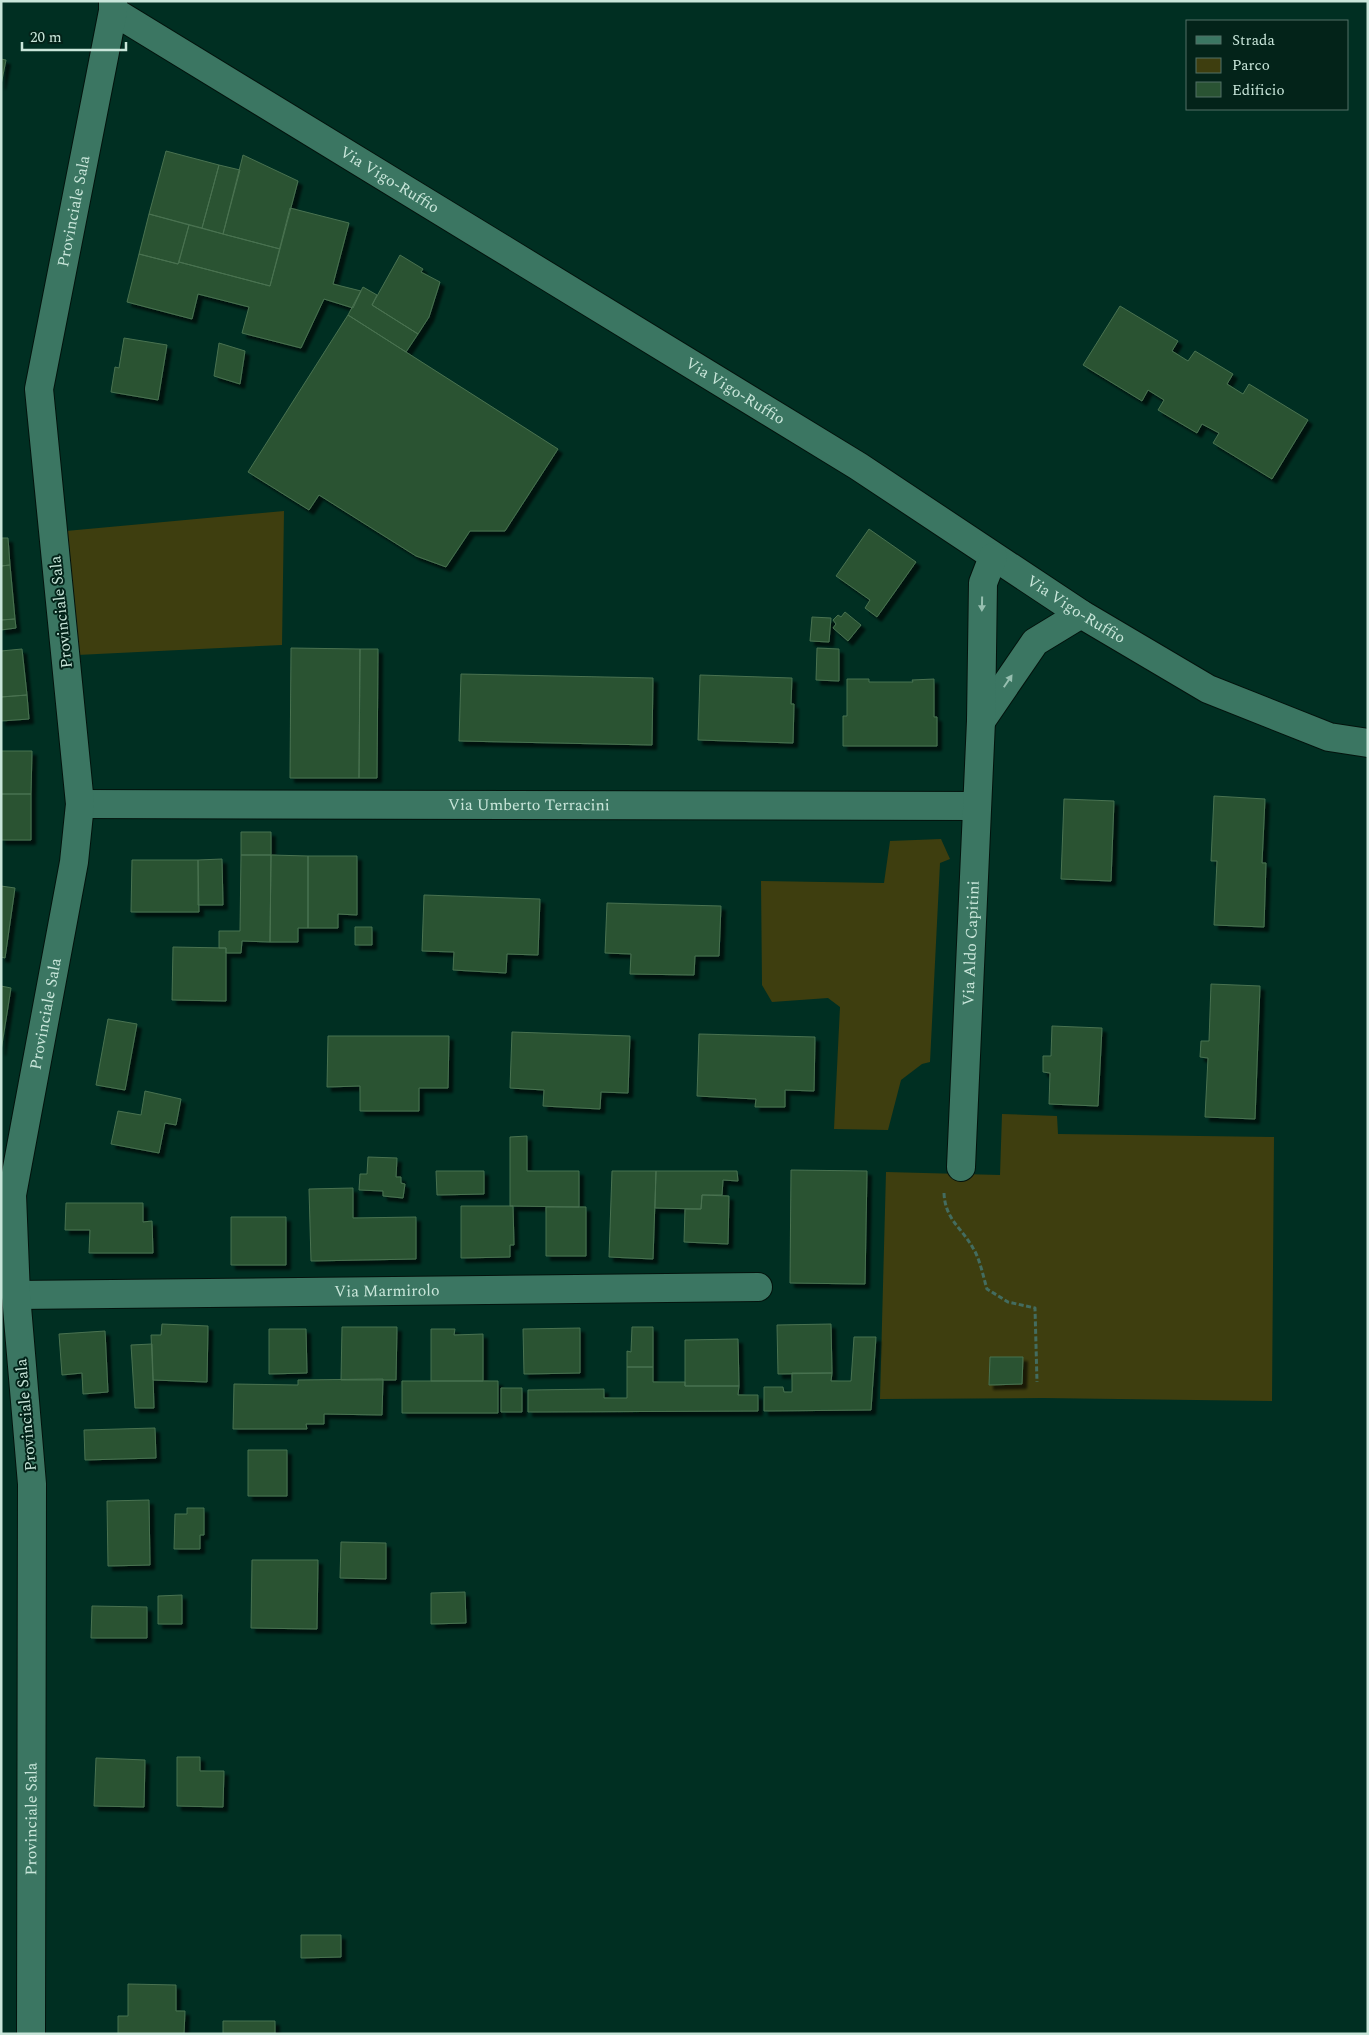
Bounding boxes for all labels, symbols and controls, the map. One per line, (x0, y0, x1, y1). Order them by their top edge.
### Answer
scale bar (22, 20, 126, 52)
legend (1186, 20, 1349, 110)
text: 20 m (30, 26, 62, 49)
text: Strada (1232, 29, 1275, 52)
text: Parco (1232, 54, 1270, 77)
text: Edificio (1232, 79, 1285, 102)
street label: Via Vigo-Ruffio (335, 140, 444, 220)
street label: Provinciale Sala (51, 153, 96, 269)
street label: Via Vigo-Ruffio (681, 351, 790, 431)
street label: Provinciale Sala (43, 554, 79, 669)
street label: Via Vigo-Ruffio (1022, 569, 1130, 650)
one-way arrow (978, 596, 986, 612)
one-way arrow (1003, 674, 1013, 688)
street label: Via Umberto Terracini (448, 793, 610, 817)
street label: Via Aldo Capitini (956, 880, 986, 1006)
street label: Provinciale Sala (24, 956, 68, 1072)
street label: Via Marmirolo (334, 1278, 440, 1304)
street label: Provinciale Sala (9, 1358, 43, 1472)
street label: Provinciale Sala (19, 1762, 43, 1876)

